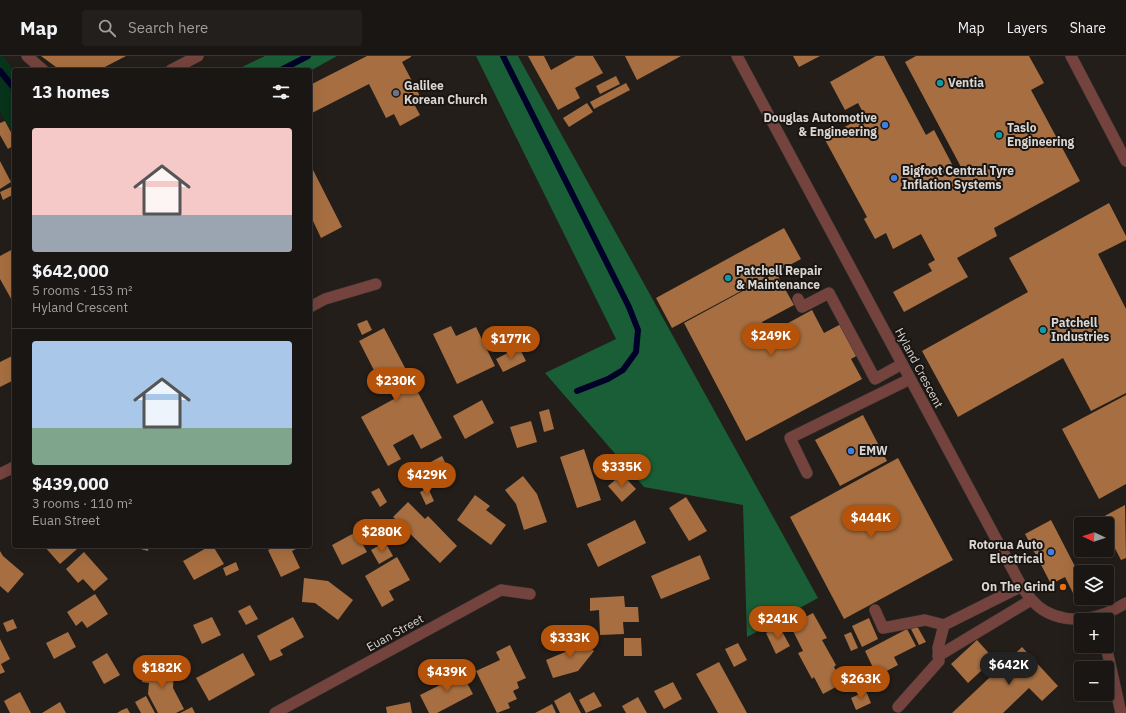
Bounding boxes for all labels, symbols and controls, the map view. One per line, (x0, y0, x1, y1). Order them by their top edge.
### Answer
search box (82, 10, 362, 46)
text: Map (20, 16, 58, 40)
icon: search (96, 17, 118, 39)
text: Search here (128, 18, 208, 37)
text: Map (958, 19, 985, 37)
text: Layers (1007, 19, 1048, 37)
text: Share (1070, 19, 1106, 37)
place label: Ventia (948, 75, 984, 90)
place label: Galilee Korean Church (404, 78, 487, 107)
marker: Ventia (935, 78, 945, 88)
text: 13 homes (32, 81, 109, 103)
icon: filters (270, 81, 292, 103)
marker: Galilee Korean Church (391, 88, 401, 98)
place label: Douglas Automotive & Engineering (764, 110, 877, 139)
marker: Douglas Automotive & Engineering (880, 120, 890, 130)
place label: Taslo Engineering (1007, 120, 1075, 149)
marker: Taslo Engineering (994, 130, 1004, 140)
icon: home (126, 154, 198, 226)
place label: Bigfoot Central Tyre Inflation Systems (902, 163, 1014, 192)
marker: Bigfoot Central Tyre Inflation Systems (889, 173, 899, 183)
text: $642,000 (32, 260, 109, 282)
place label: Patchell Repair & Maintenance (736, 263, 822, 292)
marker: Patchell Repair & Maintenance (723, 273, 733, 283)
text: 5 rooms · 153 m² (32, 282, 133, 299)
text: Hyland Crescent (32, 299, 128, 316)
place label: Patchell Industries (1051, 315, 1109, 344)
pin: $249K (743, 323, 799, 357)
street label: Hyland Crescent (892, 325, 947, 410)
marker: Patchell Industries (1038, 325, 1048, 335)
pin: $177K (483, 326, 539, 360)
text: $249K (751, 327, 791, 344)
text: $177K (491, 330, 531, 347)
icon: home (126, 367, 198, 439)
pin: $230K (368, 368, 424, 402)
text: $230K (376, 372, 416, 389)
place label: EMW (859, 443, 888, 458)
marker: EMW (846, 446, 856, 456)
pin: $335K (594, 454, 650, 488)
text: $335K (602, 458, 642, 475)
pin: $429K (399, 462, 455, 496)
text: $429K (407, 466, 447, 483)
text: $439,000 (32, 473, 109, 495)
text: 3 rooms · 110 m² (32, 495, 133, 512)
pin: $444K (843, 505, 899, 539)
text: $444K (851, 509, 891, 526)
text: Euan Street (32, 512, 100, 529)
north arrow (1074, 517, 1114, 557)
map controls (1074, 517, 1114, 701)
pin: $280K (354, 519, 410, 553)
text: $280K (362, 523, 402, 540)
place label: Rotorua Auto Electrical (969, 537, 1043, 566)
marker: Rotorua Auto Electrical (1046, 547, 1056, 557)
button: layers (1074, 565, 1114, 605)
place label: On The Grind (981, 579, 1055, 594)
marker: On The Grind (1058, 582, 1068, 592)
pin: $241K (750, 606, 806, 640)
text: $241K (758, 610, 798, 627)
street label: Euan Street (364, 611, 426, 654)
button: + (1074, 613, 1114, 653)
pin: $333K (542, 625, 598, 659)
text: $333K (550, 629, 590, 646)
pin: $642K (981, 652, 1037, 686)
pin: $182K (134, 655, 190, 689)
text: $642K (989, 656, 1029, 673)
text: $182K (142, 659, 182, 676)
pin: $439K (419, 659, 475, 693)
button: − (1074, 661, 1114, 701)
text: $439K (427, 663, 467, 680)
pin: $263K (833, 666, 889, 700)
text: $263K (841, 670, 881, 687)

